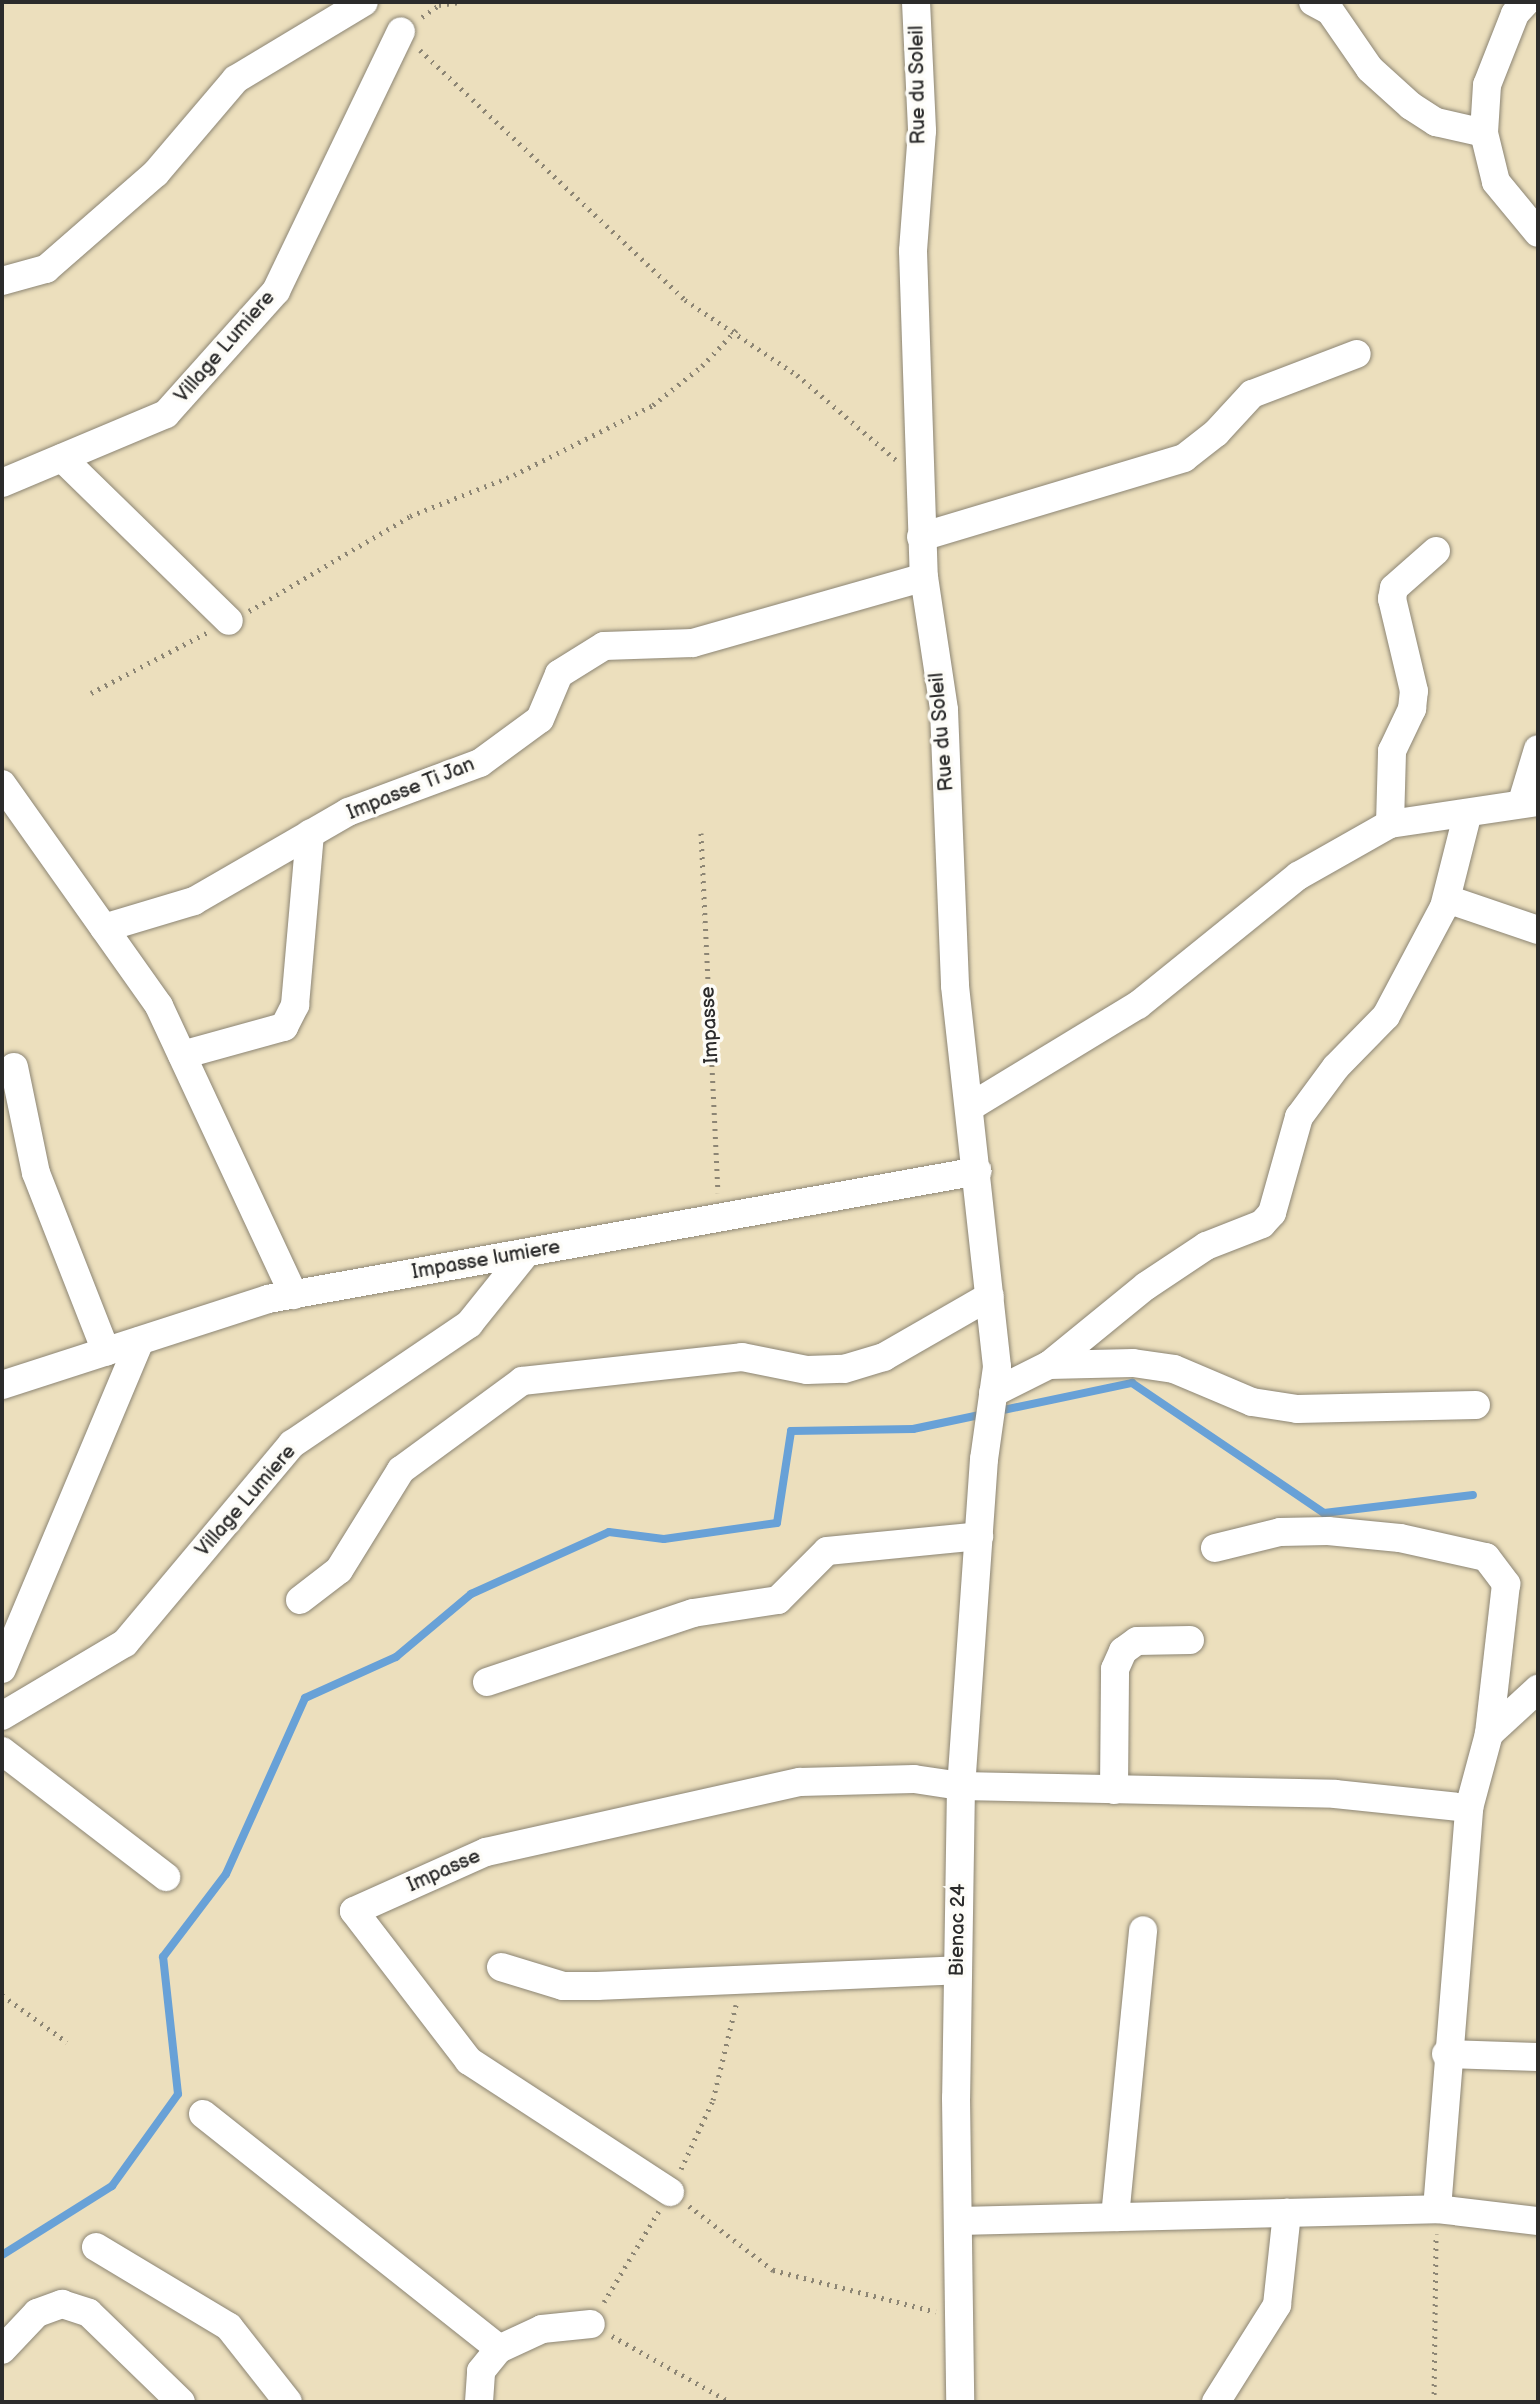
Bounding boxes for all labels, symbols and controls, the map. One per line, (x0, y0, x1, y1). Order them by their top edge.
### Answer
street label: Rue du Soleil (905, 25, 931, 145)
street label: Village Lumiere (170, 286, 280, 408)
street label: Rue du Soleil (925, 671, 959, 793)
street label: Impasse Ti Jan (343, 752, 479, 826)
street label: Impasse (696, 986, 724, 1064)
street label: Impasse lumiere (410, 1235, 562, 1285)
street label: Village Lumiere (191, 1440, 301, 1562)
street label: Impasse (404, 1844, 484, 1898)
street label: Bienac 24 (945, 1884, 971, 1976)

